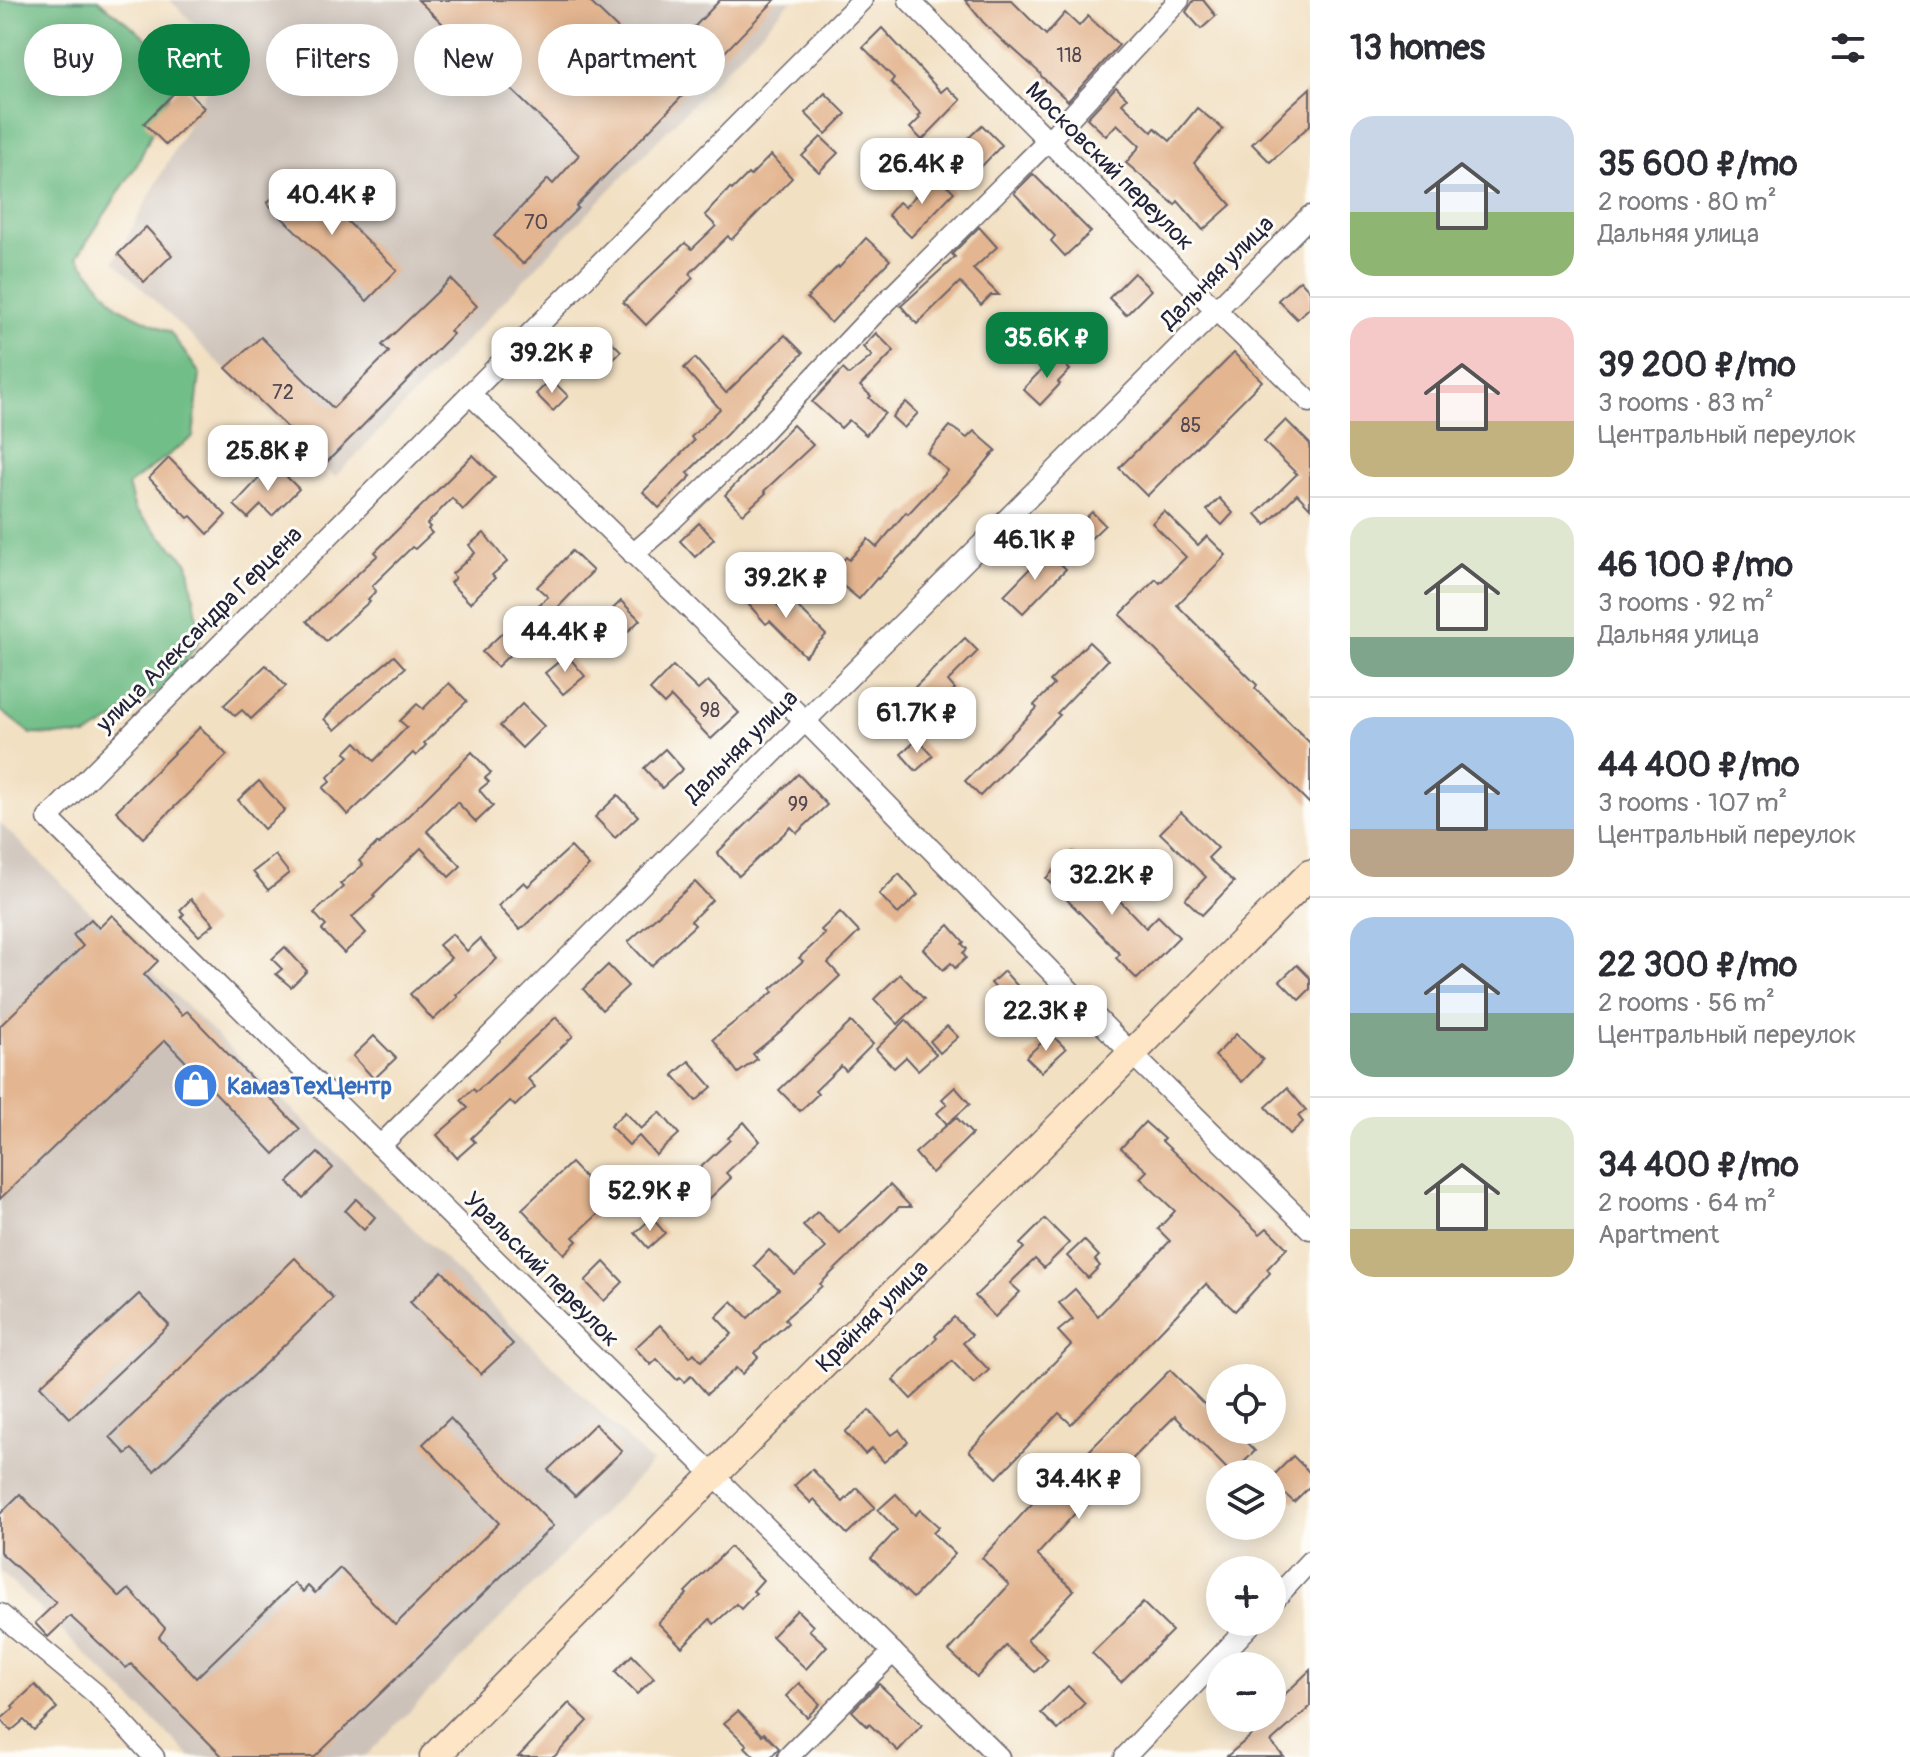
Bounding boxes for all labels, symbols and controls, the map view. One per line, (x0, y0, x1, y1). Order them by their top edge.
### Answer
chip: Buy (24, 24, 122, 96)
chip: Rent (138, 24, 250, 96)
chip: Filters (266, 24, 398, 96)
chip: New (414, 24, 522, 96)
chip: Apartment (538, 24, 725, 96)
icon: filters (1826, 26, 1870, 70)
text: 13 homes (1350, 27, 1485, 70)
house number: 118 (1056, 43, 1082, 68)
street label: Московский переулок (1019, 76, 1200, 257)
pin: 26.4K ₽ (848, 138, 996, 206)
text: 35 600 ₽/mo (1598, 143, 1797, 186)
text: 26.4K ₽ (878, 148, 966, 180)
icon: home (1414, 148, 1510, 244)
pin: 40.4K ₽ (258, 169, 406, 237)
text: 40.4K ₽ (287, 179, 377, 211)
text: 2 rooms · 80 m² (1598, 186, 1777, 218)
house number: 70 (524, 210, 548, 235)
street label: Дальняя улица (1154, 210, 1280, 336)
text: Дальняя улица (1598, 218, 1759, 250)
pin: 35.6K ₽ (973, 312, 1121, 380)
text: 35.6K ₽ (1004, 322, 1090, 354)
pin: 39.2K ₽ (478, 327, 626, 395)
text: 39.2K ₽ (509, 337, 595, 369)
text: 39 200 ₽/mo (1598, 344, 1796, 387)
icon: home (1414, 349, 1510, 445)
house number: 72 (272, 380, 294, 405)
text: 3 rooms · 83 m² (1598, 387, 1773, 419)
house number: 85 (1181, 413, 1201, 438)
text: Центральный переулок (1598, 419, 1856, 451)
pin: 25.8K ₽ (194, 425, 342, 493)
text: 25.8K ₽ (226, 435, 310, 467)
pin: 46.1K ₽ (961, 514, 1109, 582)
street label: улица Александра Герцена (90, 520, 308, 739)
text: 46.1K ₽ (994, 524, 1077, 556)
text: 46 100 ₽/mo (1598, 544, 1793, 587)
icon: home (1414, 549, 1510, 645)
pin: 39.2K ₽ (712, 552, 860, 620)
text: 39.2K ₽ (743, 562, 829, 594)
text: 3 rooms · 92 m² (1598, 587, 1774, 619)
pin: 44.4K ₽ (491, 606, 639, 674)
text: 44.4K ₽ (521, 616, 609, 648)
text: Дальняя улица (1598, 619, 1759, 651)
street label: Дальняя улица (678, 684, 804, 810)
pin: 61.7K ₽ (843, 687, 991, 755)
text: 61.7K ₽ (876, 697, 958, 729)
house number: 98 (700, 698, 720, 723)
text: 44 400 ₽/mo (1598, 744, 1799, 787)
icon: home (1414, 749, 1510, 845)
text: 3 rooms · 107 m² (1598, 787, 1787, 819)
house number: 99 (788, 792, 808, 817)
text: Центральный переулок (1598, 819, 1856, 851)
pin: 32.2K ₽ (1038, 849, 1186, 917)
text: 32.2K ₽ (1069, 859, 1155, 891)
text: 22 300 ₽/mo (1598, 944, 1797, 987)
icon: home (1414, 949, 1510, 1045)
pin: 22.3K ₽ (972, 985, 1120, 1053)
text: 2 rooms · 56 m² (1598, 987, 1775, 1019)
text: 22.3K ₽ (1003, 995, 1089, 1027)
text: Центральный переулок (1598, 1019, 1856, 1051)
shop icon: КамазТехЦентр (172, 1062, 220, 1110)
place label: КамазТехЦентр (227, 1072, 392, 1101)
text: 34 400 ₽/mo (1598, 1144, 1799, 1187)
icon: home (1414, 1149, 1510, 1245)
pin: 52.9K ₽ (576, 1165, 724, 1233)
text: 52.9K ₽ (608, 1175, 692, 1207)
street label: Уральский переулок (458, 1186, 625, 1353)
text: 2 rooms · 64 m² (1598, 1187, 1776, 1219)
text: Apartment (1598, 1219, 1719, 1251)
street label: Крайняя улица (810, 1254, 935, 1379)
map controls (1206, 1364, 1286, 1732)
button: locate (1206, 1364, 1286, 1444)
pin: 34.4K ₽ (1005, 1453, 1153, 1521)
button: layers (1206, 1460, 1286, 1540)
text: 34.4K ₽ (1035, 1463, 1123, 1495)
button: + (1206, 1556, 1286, 1636)
button: − (1206, 1652, 1286, 1732)

